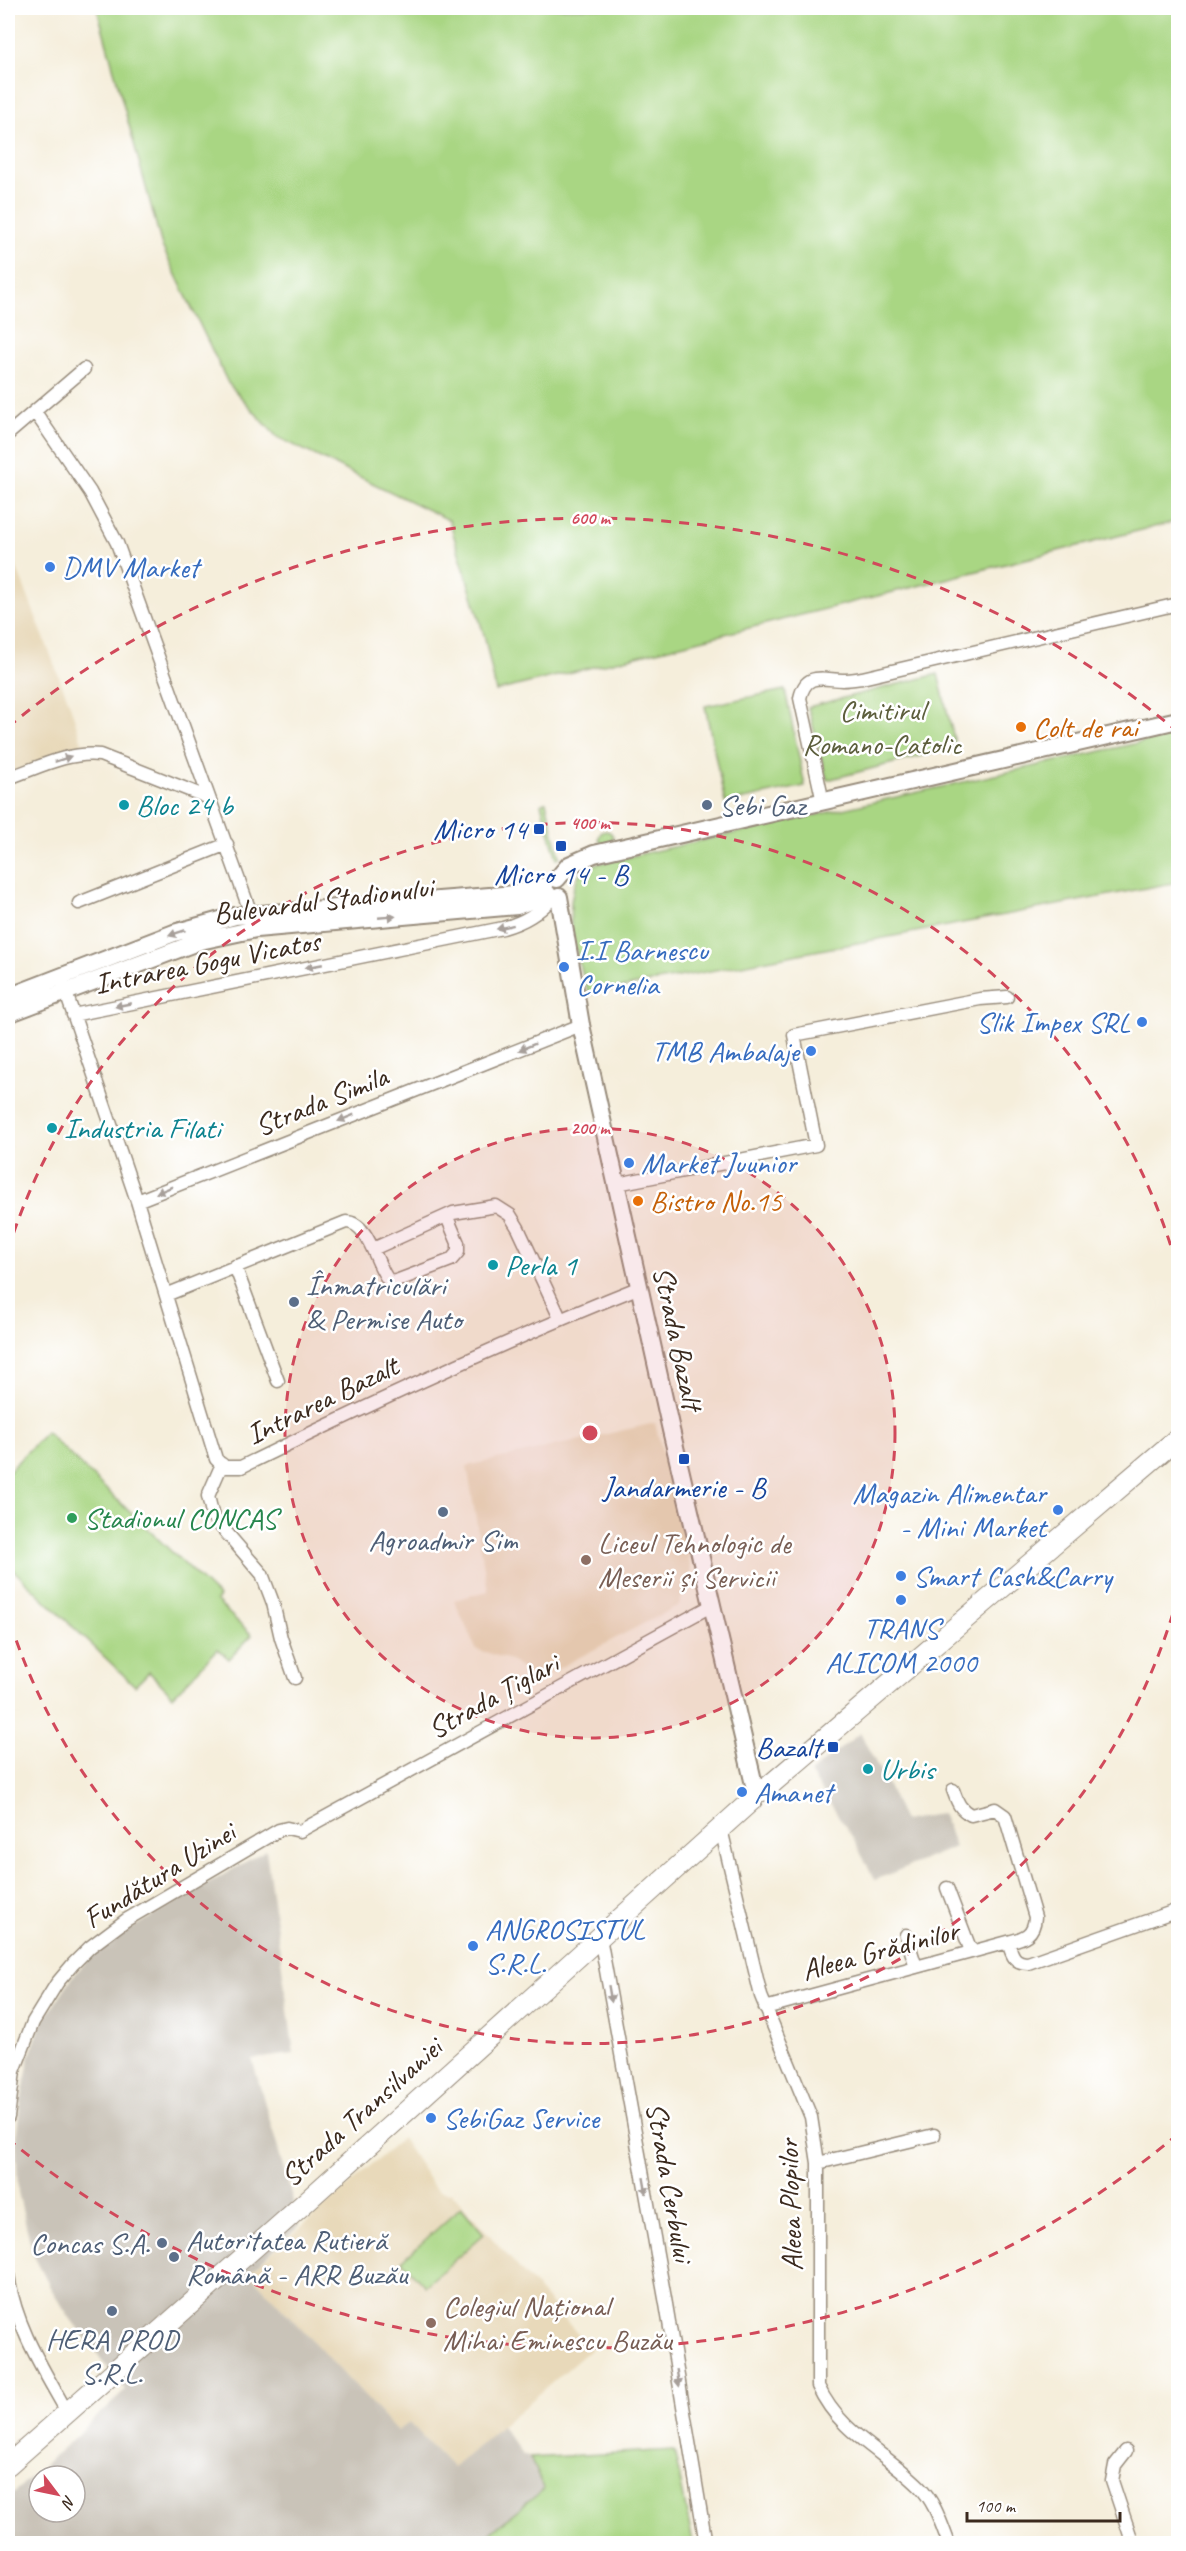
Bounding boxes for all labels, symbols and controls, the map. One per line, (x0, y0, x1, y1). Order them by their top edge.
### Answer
text: 600 m (570, 507, 611, 529)
place label: DMV Market (62, 548, 203, 586)
marker: DMV Market (43, 560, 57, 574)
park label: Cimitirul Romano-Catolic (803, 691, 962, 763)
place label: Colt de rai (1033, 708, 1141, 746)
marker: Colt de rai (1014, 720, 1028, 734)
one-way arrow (54, 753, 72, 763)
place label: Bloc 24 b (136, 786, 235, 824)
place label: Sebi Gaz (719, 786, 808, 824)
marker: Bloc 24 b (117, 798, 131, 812)
marker: Sebi Gaz (700, 798, 714, 812)
place label: Micro 14 (433, 810, 529, 848)
text: 400 m (571, 812, 611, 834)
marker: Micro 14 (532, 822, 546, 836)
marker: Micro 14 - B (554, 839, 568, 853)
place label: Micro 14 - B (494, 855, 630, 893)
street label: Bulevardul Stadionului (211, 867, 438, 932)
one-way arrow (377, 912, 396, 922)
street label: Intrarea Gogu Vicatos (91, 921, 326, 1002)
one-way arrow (496, 923, 514, 933)
one-way arrow (168, 928, 186, 938)
place label: I.I Barnescu Cornelia (576, 931, 710, 1003)
marker: I.I Barnescu Cornelia (557, 960, 571, 974)
one-way arrow (304, 962, 323, 971)
one-way arrow (113, 1001, 132, 1010)
place label: Slik Impex SRL (976, 1003, 1131, 1041)
marker: Slik Impex SRL (1135, 1015, 1149, 1029)
place label: TMB Ambalaje (652, 1032, 801, 1070)
one-way arrow (518, 1042, 536, 1052)
marker: TMB Ambalaje (804, 1044, 818, 1058)
street label: Strada Simila (249, 1056, 395, 1145)
place label: Industria Filati (64, 1109, 224, 1147)
one-way arrow (336, 1114, 354, 1124)
text: 200 m (571, 1117, 611, 1139)
marker: Industria Filati (45, 1121, 59, 1135)
place label: Market Juunior (641, 1144, 798, 1182)
marker: Market Juunior (622, 1156, 636, 1170)
place label: Bistro No.15 (650, 1182, 783, 1220)
one-way arrow (155, 1185, 173, 1195)
marker: Bistro No.15 (631, 1194, 645, 1208)
place label: Perla 1 (505, 1246, 578, 1284)
marker: Perla 1 (486, 1258, 500, 1272)
street label: Strada Bazalt (644, 1263, 713, 1417)
place label: Înmatriculări & Permise Auto (306, 1266, 465, 1338)
marker: Înmatriculări & Permise Auto (287, 1295, 301, 1309)
street label: Intrarea Bazalt (240, 1346, 407, 1453)
centre of rings (580, 1423, 600, 1443)
marker: Jandarmerie - B (677, 1452, 691, 1466)
place label: Jandarmerie - B (601, 1468, 768, 1506)
place label: Magazin Alimentar - Mini Market (852, 1474, 1049, 1546)
place label: Stadionul CONCAS (84, 1499, 282, 1537)
marker: Magazin Alimentar - Mini Market (1051, 1503, 1065, 1517)
marker: Agroadmir Sim (436, 1505, 450, 1519)
marker: Stadionul CONCAS (65, 1511, 79, 1525)
place label: Agroadmir Sim (369, 1521, 519, 1559)
place label: Liceul Tehnologic de Meserii și Servicii (598, 1524, 793, 1596)
marker: Liceul Tehnologic de Meserii și Servicii (579, 1553, 593, 1567)
place label: Smart Cash&Carry (913, 1557, 1115, 1595)
marker: Smart Cash&Carry (894, 1569, 908, 1583)
marker: TRANS ALICOM 2000 (894, 1593, 908, 1607)
place label: TRANS ALICOM 2000 (825, 1609, 979, 1681)
street label: Strada Țiglari (421, 1643, 568, 1747)
place label: Bazalt (756, 1728, 825, 1766)
marker: Bazalt (826, 1740, 840, 1754)
place label: Urbis (880, 1750, 937, 1788)
marker: Urbis (861, 1762, 875, 1776)
place label: Amanet (754, 1773, 836, 1811)
marker: Amanet (735, 1785, 749, 1799)
street label: Fundătura Uzinei (76, 1811, 245, 1937)
place label: ANGROSISTUL S.R.L. (485, 1910, 646, 1982)
street label: Aleea Grădinilor (797, 1910, 966, 1989)
marker: ANGROSISTUL S.R.L. (466, 1939, 480, 1953)
one-way arrow (606, 1985, 615, 2004)
street label: Strada Transilvaniei (272, 2027, 453, 2195)
place label: SebiGaz Service (443, 2099, 601, 2137)
street label: Strada Cerbului (637, 2100, 703, 2268)
marker: SebiGaz Service (424, 2111, 438, 2125)
street label: Aleea Plopilor (769, 2136, 811, 2272)
one-way arrow (641, 2177, 650, 2196)
place label: Autoritatea Rutieră Română - ARR Buzău (186, 2221, 409, 2293)
place label: Concas S.A. (30, 2224, 150, 2262)
marker: Concas S.A. (155, 2236, 169, 2250)
marker: Autoritatea Rutieră Română - ARR Buzău (167, 2250, 181, 2264)
place label: Colegiul Național Mihai Eminescu Buzău (443, 2287, 674, 2359)
marker: HERA PROD S.R.L. (105, 2304, 119, 2318)
marker: Colegiul Național Mihai Eminescu Buzău (424, 2316, 438, 2330)
place label: HERA PROD S.R.L. (46, 2320, 181, 2392)
one-way arrow (674, 2369, 683, 2388)
north arrow (27, 2464, 87, 2524)
scale bar (967, 2485, 1120, 2523)
text: N (56, 2492, 80, 2514)
text: 100 m (976, 2495, 1017, 2517)

